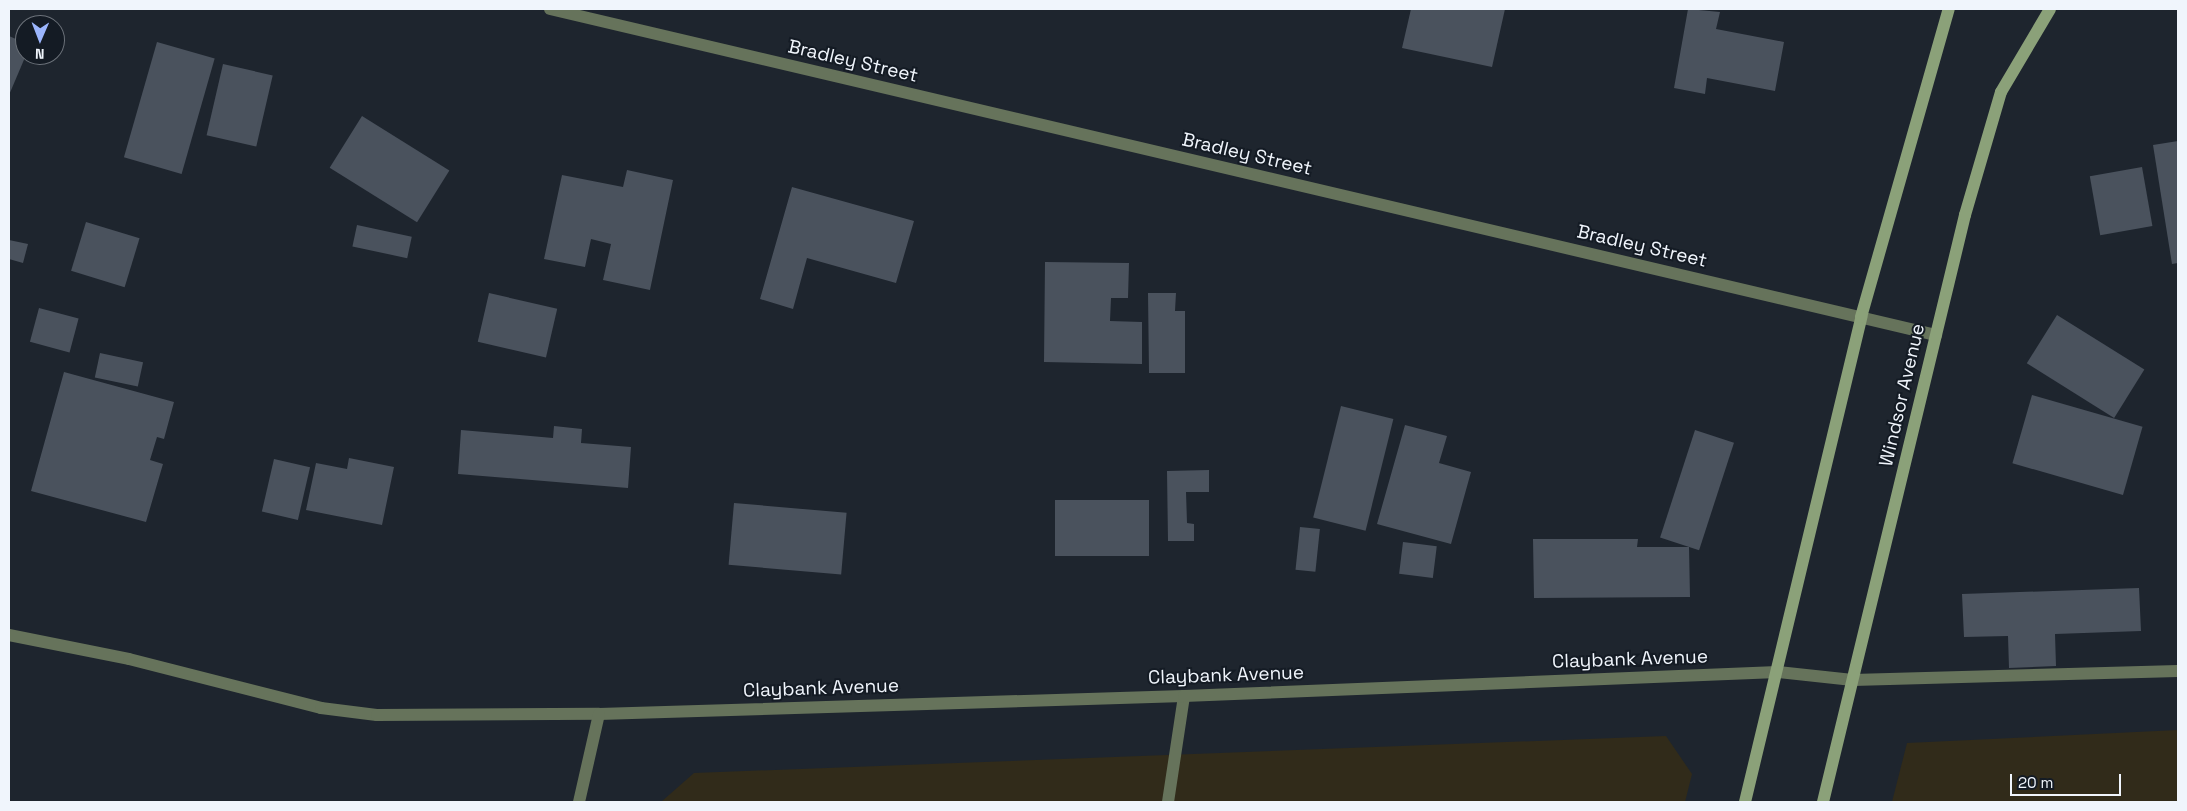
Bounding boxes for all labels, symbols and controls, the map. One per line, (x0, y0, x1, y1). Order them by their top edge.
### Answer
north arrow (15, 15, 65, 65)
street label: Bradley Street (786, 35, 920, 87)
text: N (35, 45, 45, 63)
street label: Bradley Street (1180, 128, 1314, 180)
street label: Bradley Street (1575, 220, 1709, 272)
street label: Windsor Avenue (1874, 321, 1930, 469)
street label: Claybank Avenue (1552, 645, 1708, 673)
street label: Claybank Avenue (1148, 661, 1304, 689)
street label: Claybank Avenue (743, 674, 899, 702)
scale bar (2012, 764, 2123, 796)
text: 20 m (2018, 773, 2053, 792)

